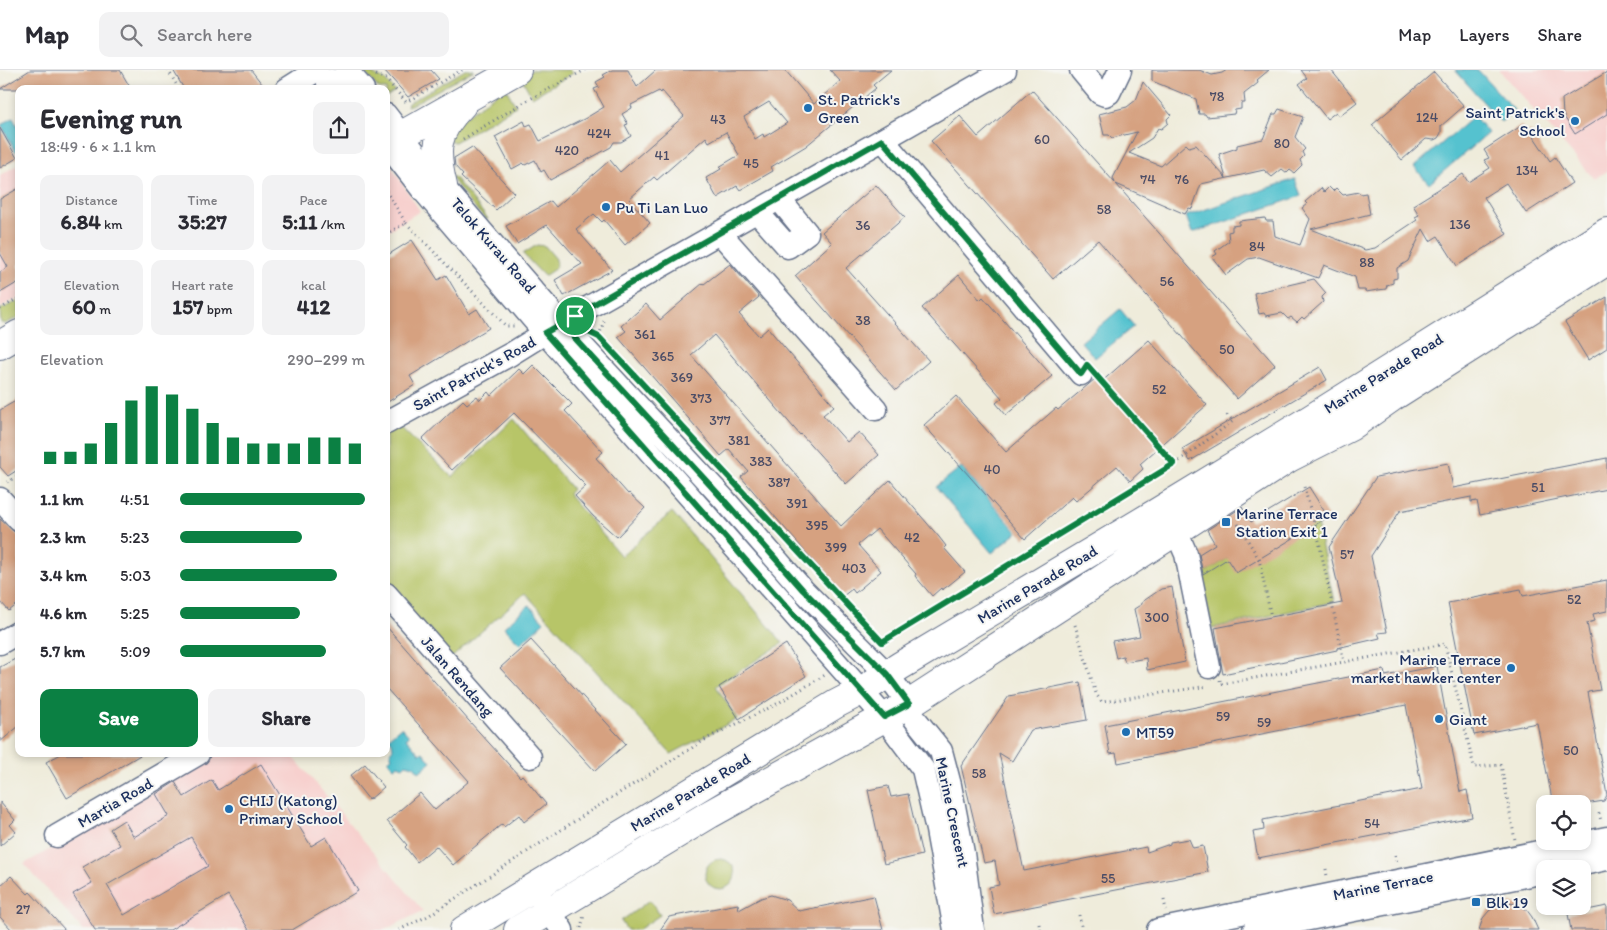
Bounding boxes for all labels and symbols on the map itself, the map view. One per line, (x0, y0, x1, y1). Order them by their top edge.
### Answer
house number: 78 (1210, 88, 1225, 105)
place label: St. Patrick's Green (818, 90, 900, 127)
marker: St. Patrick's Green (802, 102, 814, 114)
place label: Saint Patrick's School (1465, 103, 1565, 140)
house number: 124 (1416, 109, 1439, 126)
house number: 43 (710, 111, 726, 128)
marker: Saint Patrick's School (1569, 115, 1581, 127)
house number: 424 (587, 125, 612, 142)
house number: 60 (1034, 131, 1050, 148)
house number: 80 (1274, 135, 1290, 152)
house number: 420 (555, 142, 579, 159)
house number: 41 (655, 147, 670, 164)
house number: 45 (743, 155, 759, 172)
house number: 134 (1516, 162, 1539, 179)
house number: 74 (1140, 171, 1156, 188)
house number: 76 (1175, 171, 1189, 188)
street label: Telok Kurau Road (447, 194, 540, 297)
place label: Pu Ti Lan Luo (616, 198, 708, 217)
marker: Pu Ti Lan Luo (600, 201, 612, 213)
house number: 58 (1096, 201, 1112, 218)
house number: 136 (1449, 216, 1471, 233)
house number: 36 (855, 217, 871, 234)
house number: 84 (1249, 238, 1266, 255)
house number: 88 (1359, 254, 1375, 271)
house number: 56 (1160, 273, 1174, 290)
pin (554, 295, 596, 337)
house number: 38 (855, 312, 871, 329)
house number: 361 (634, 326, 656, 343)
street label: Marine Parade Road (1320, 329, 1447, 418)
street label: Saint Patrick's Road (410, 332, 539, 415)
house number: 50 (1219, 341, 1235, 358)
house number: 365 (652, 348, 674, 365)
house number: 369 (671, 369, 693, 386)
house number: 52 (1152, 381, 1167, 398)
house number: 373 (690, 390, 712, 407)
house number: 377 (709, 412, 731, 429)
house number: 381 (728, 432, 750, 449)
house number: 383 (750, 453, 773, 470)
house number: 40 (983, 461, 1001, 478)
house number: 387 (768, 474, 790, 491)
house number: 51 (1531, 479, 1545, 496)
house number: 391 (786, 495, 808, 512)
place label: Marine Terrace Station Exit 1 (1236, 504, 1338, 541)
marker: Marine Terrace Station Exit 1 (1220, 516, 1232, 528)
house number: 395 (806, 517, 828, 534)
house number: 42 (904, 529, 921, 546)
house number: 399 (825, 539, 847, 556)
street label: Marine Parade Road (974, 541, 1101, 628)
house number: 57 (1340, 546, 1354, 563)
house number: 403 (842, 560, 867, 577)
house number: 52 (1567, 591, 1582, 608)
house number: 300 (1145, 609, 1169, 626)
street label: Jalan Rendang (417, 632, 498, 721)
place label: Marine Terrace market hawker center (1351, 650, 1502, 687)
marker: Marine Terrace market hawker center (1505, 662, 1517, 674)
house number: 59 (1216, 708, 1230, 725)
place label: Giant (1449, 710, 1487, 729)
marker: Giant (1433, 713, 1445, 725)
house number: 59 (1257, 714, 1271, 731)
place label: MT59 (1136, 723, 1174, 742)
marker: MT59 (1120, 726, 1132, 738)
house number: 50 (1563, 742, 1579, 759)
street label: Marine Parade Road (627, 749, 754, 836)
street label: Marine Crescent (932, 755, 974, 869)
house number: 58 (971, 765, 987, 782)
street label: Martia Road (74, 773, 156, 832)
place label: CHIJ (Katong) Primary School (239, 791, 343, 828)
marker: CHIJ (Katong) Primary School (223, 803, 235, 815)
house number: 54 (1364, 815, 1380, 832)
street label: Marine Terrace (1331, 866, 1435, 905)
house number: 55 (1101, 870, 1115, 887)
place label: Blk 19 (1486, 893, 1528, 912)
marker: Blk 19 (1470, 896, 1482, 908)
house number: 27 (16, 901, 30, 918)

